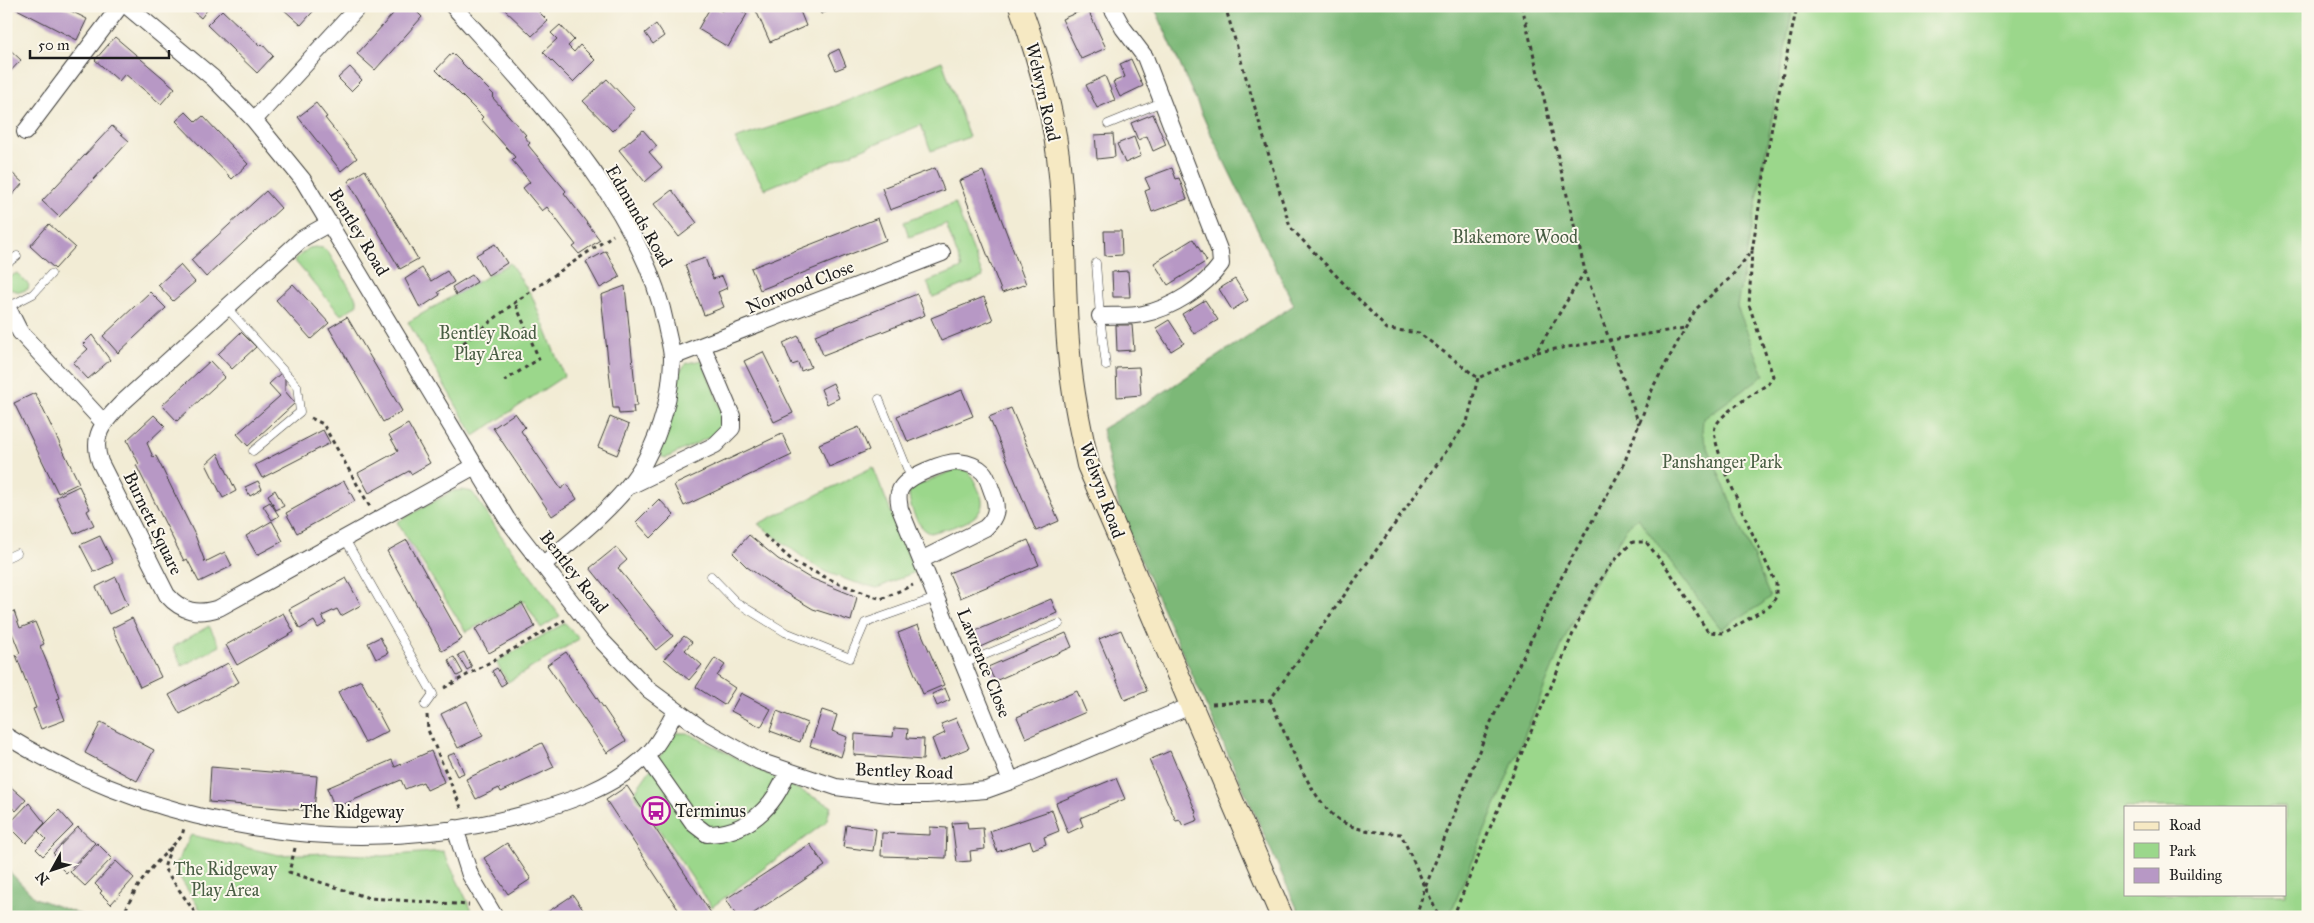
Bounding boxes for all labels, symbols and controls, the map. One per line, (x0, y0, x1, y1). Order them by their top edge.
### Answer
scale bar (30, 28, 169, 60)
text: 50 m (38, 36, 70, 54)
street label: Welwyn Road (1021, 40, 1065, 144)
street label: Edmunds Road (601, 161, 677, 271)
street label: Bentley Road (324, 184, 394, 280)
park label: Blakemore Wood (1452, 226, 1578, 248)
street label: Norwood Close (743, 255, 857, 319)
park label: Bentley Road Play Area (439, 322, 537, 365)
street label: Welwyn Road (1074, 439, 1130, 541)
park label: Panshanger Park (1662, 451, 1783, 474)
street label: Burnett Square (118, 468, 188, 579)
street label: Bentley Road (535, 526, 613, 618)
street label: Lawrence Close (952, 605, 1016, 721)
street label: Bentley Road (854, 758, 954, 784)
bus stop icon: Terminus (641, 796, 671, 826)
place label: Terminus (675, 800, 746, 822)
street label: The Ridgeway (300, 801, 404, 824)
legend (2124, 806, 2286, 896)
text: Road (2169, 816, 2201, 834)
text: Park (2169, 842, 2196, 860)
north arrow (28, 846, 78, 896)
park label: The Ridgeway Play Area (173, 858, 277, 901)
text: Building (2169, 866, 2223, 884)
text: N (32, 868, 53, 888)

